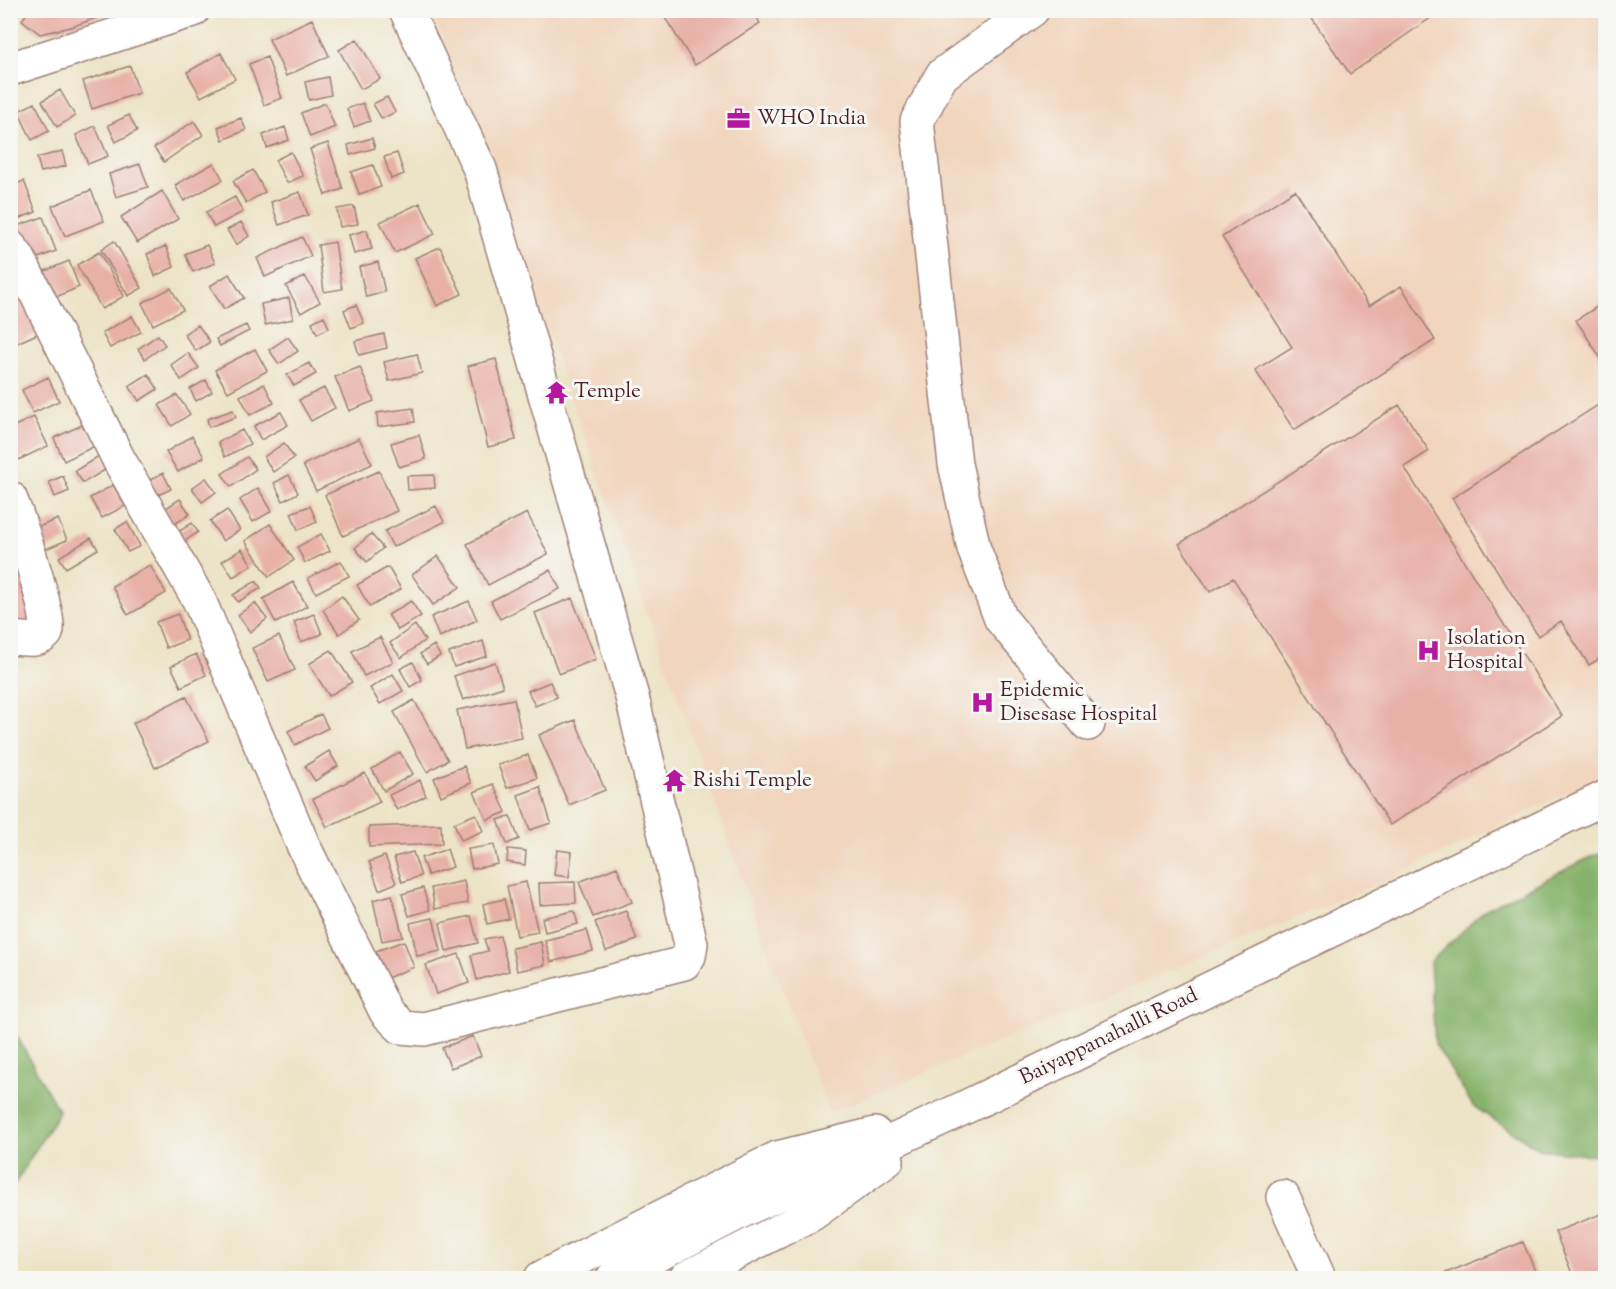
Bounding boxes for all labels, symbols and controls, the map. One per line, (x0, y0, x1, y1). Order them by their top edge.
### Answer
place label: WHO India (757, 104, 866, 134)
office icon: WHO India (726, 106, 752, 132)
place label: Temple (574, 377, 641, 407)
temple icon: Temple (543, 379, 569, 405)
place label: Isolation Hospital (1447, 624, 1526, 678)
hospital icon: Isolation Hospital (1416, 638, 1442, 664)
place label: Epidemic Disesase Hospital (1000, 676, 1158, 730)
hospital icon: Epidemic Disesase Hospital (969, 690, 995, 716)
place label: Rishi Temple (693, 766, 812, 796)
temple icon: Rishi Temple (662, 768, 688, 794)
street label: Baiyappanahalli Road (1015, 981, 1203, 1093)

